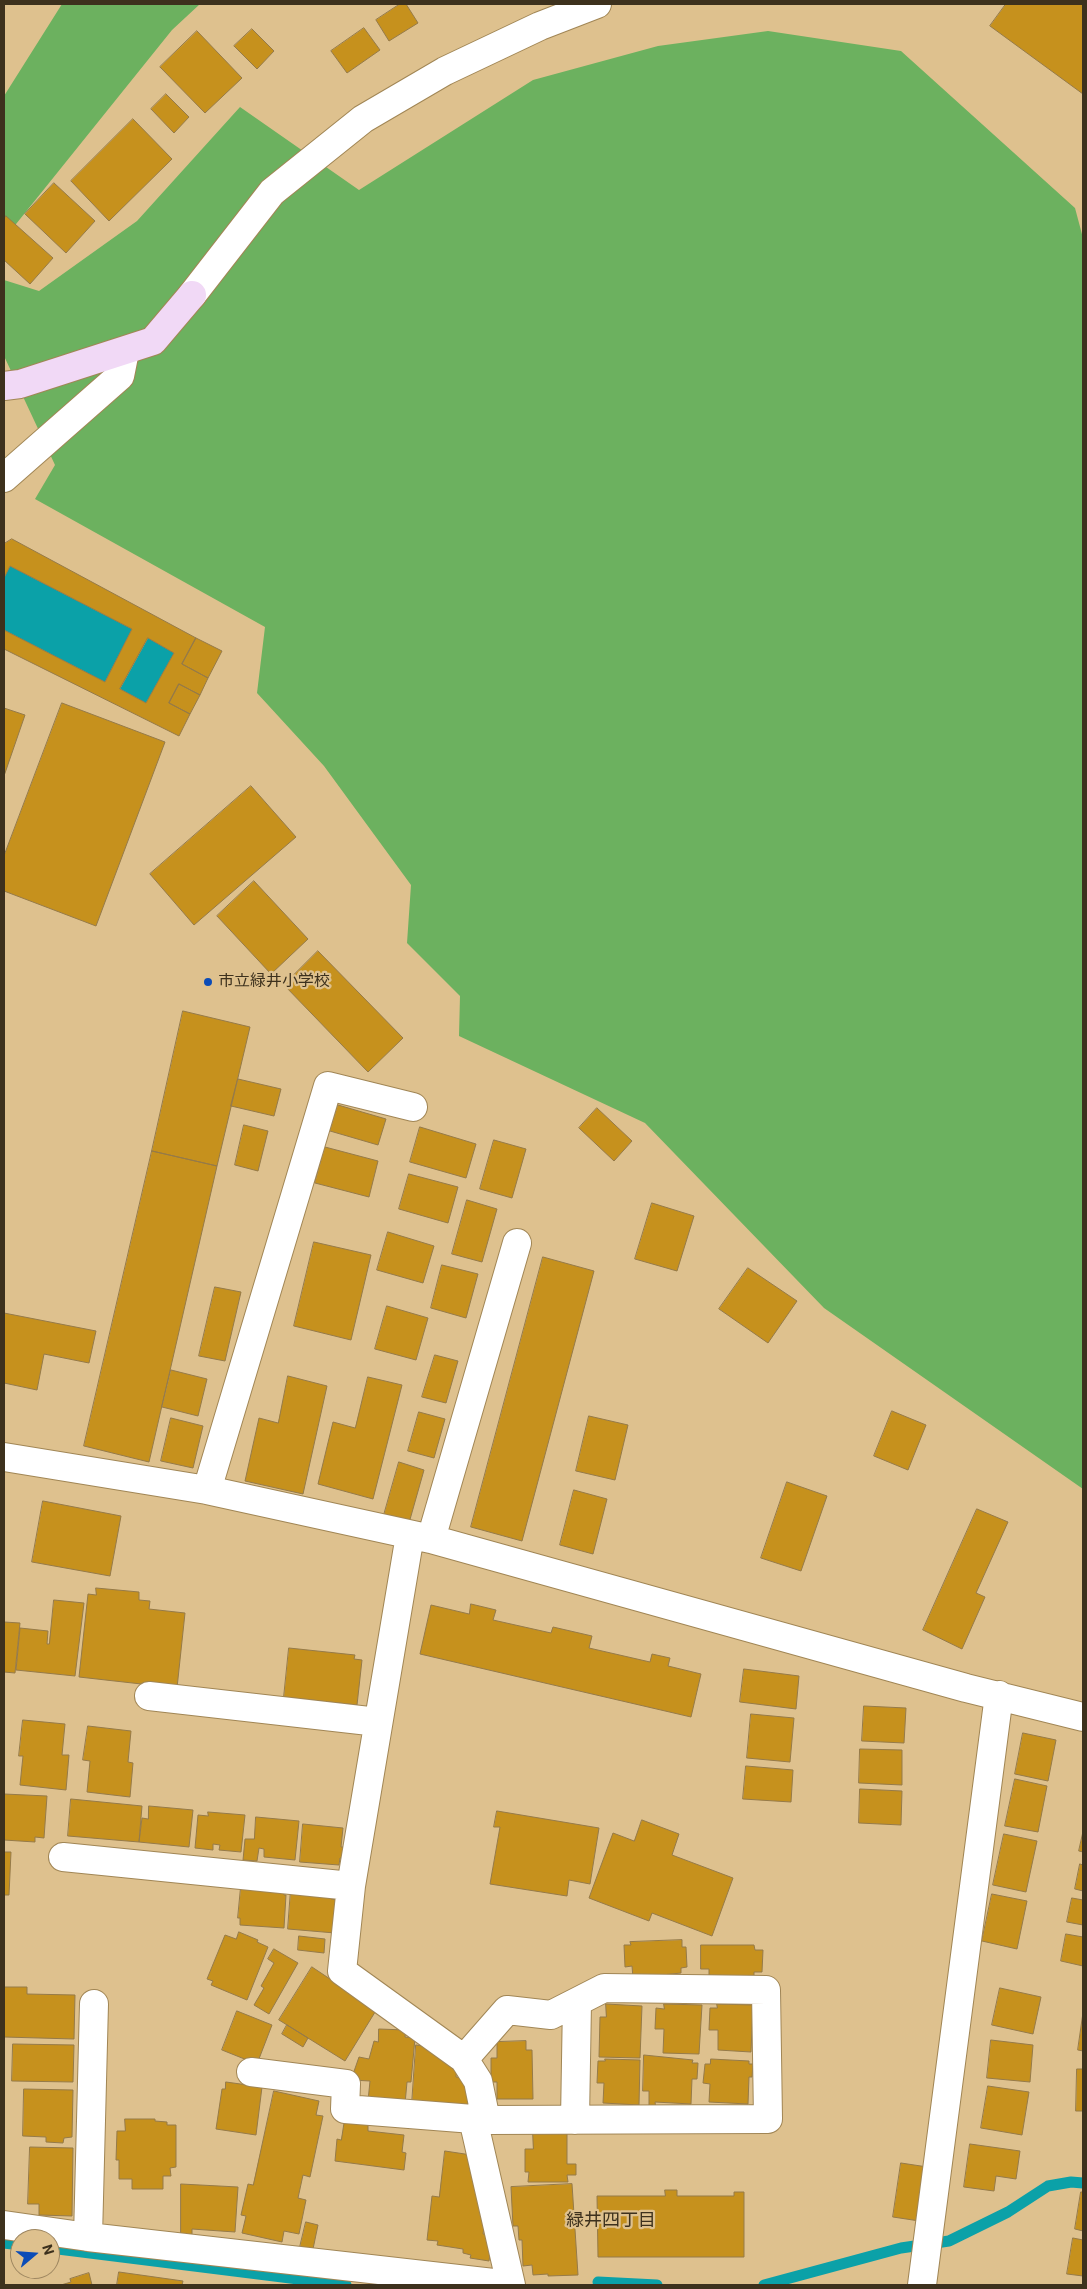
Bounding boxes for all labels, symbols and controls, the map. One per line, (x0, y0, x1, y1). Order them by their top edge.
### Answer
place label: 市立緑井小学校 (218, 972, 330, 992)
marker: 市立緑井小学校 (202, 976, 214, 988)
district label: 緑井四丁目 (566, 2210, 656, 2232)
north arrow (10, 2229, 60, 2279)
text: N (39, 2242, 57, 2257)

